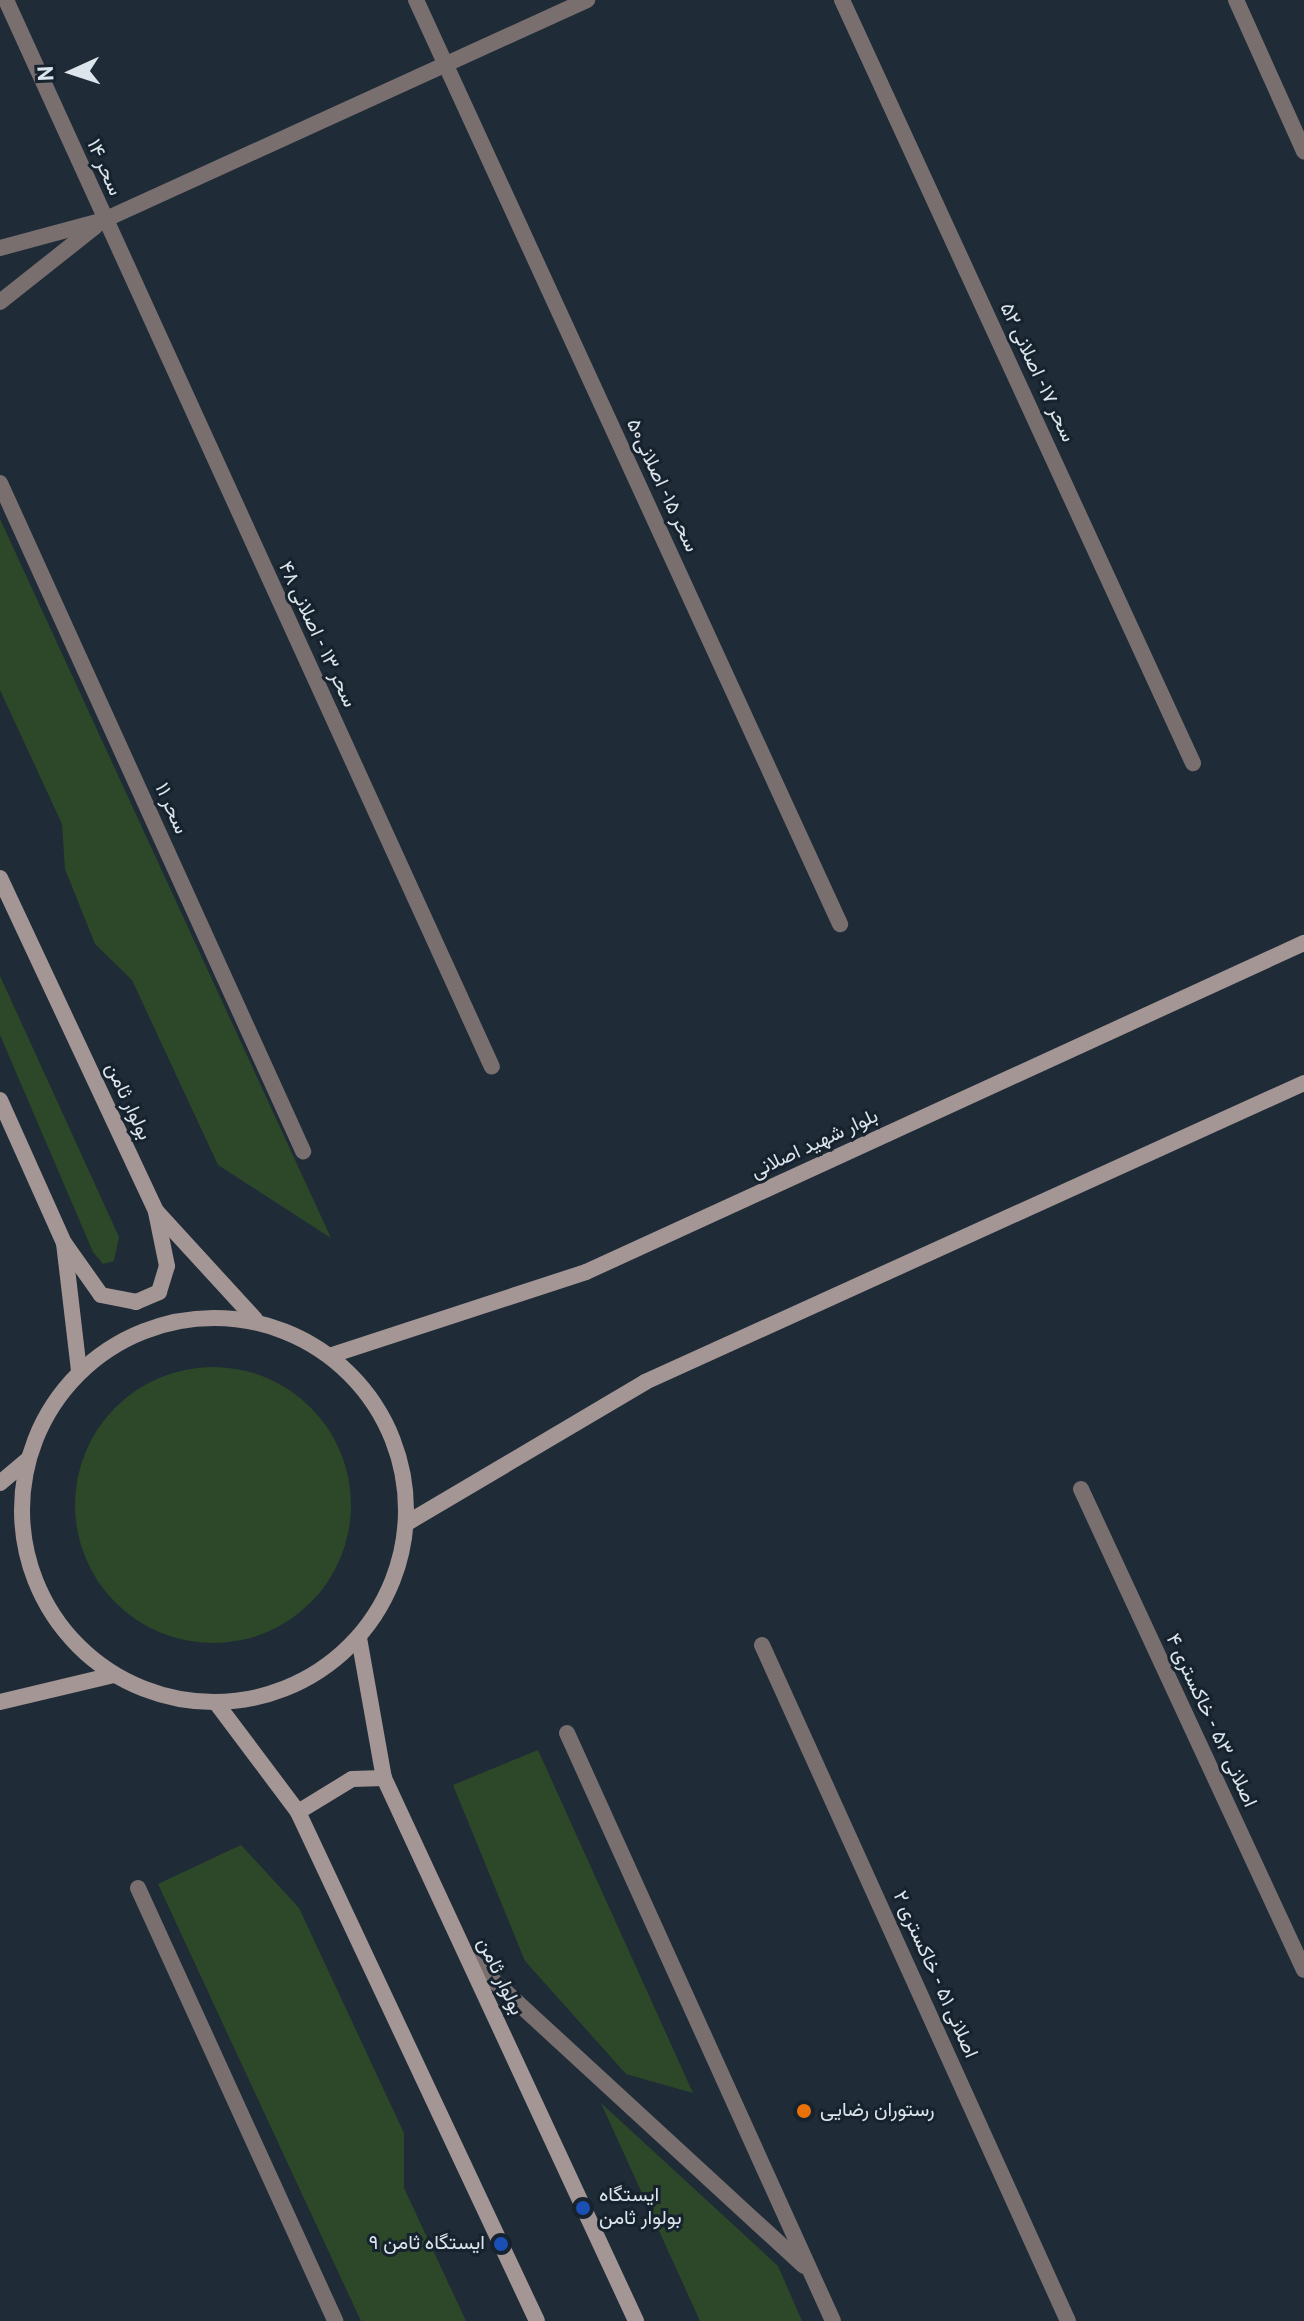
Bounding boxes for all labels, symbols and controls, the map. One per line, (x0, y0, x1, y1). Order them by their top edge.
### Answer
north arrow (32, 32, 112, 112)
text: N (34, 65, 61, 82)
street label: سحر ۱۴ (80, 136, 126, 200)
street label: سحر ۱۷- اصلانی ۵۲ (993, 299, 1079, 447)
street label: سحر ۱۵- اصلانی۵۰ (620, 415, 702, 557)
street label: سحر ۱۳ - اصلانی ۴۸ (272, 558, 360, 712)
street label: سحر ۱۱ (148, 780, 192, 838)
street label: بولوار ثامن (99, 1060, 155, 1144)
street label: بلوار شهید اصلانی (748, 1105, 882, 1185)
street label: اصلانی ۵۳ - خاکستری ۴ (1159, 1630, 1261, 1812)
street label: اصلانی ۵۱ - خاکستری ۲ (886, 1888, 982, 2062)
street label: بولوار ثامن (471, 1935, 527, 2019)
place label: رستوران رضایی (820, 2099, 935, 2123)
marker: رستوران رضایی (795, 2102, 813, 2120)
place label: ایستگاه بولوار ثامن (599, 2184, 682, 2231)
marker: ایستگاه بولوار ثامن (574, 2199, 592, 2217)
place label: ایستگاه ثامن ۹ (369, 2232, 485, 2256)
marker: ایستگاه ثامن ۹ (492, 2235, 510, 2253)

